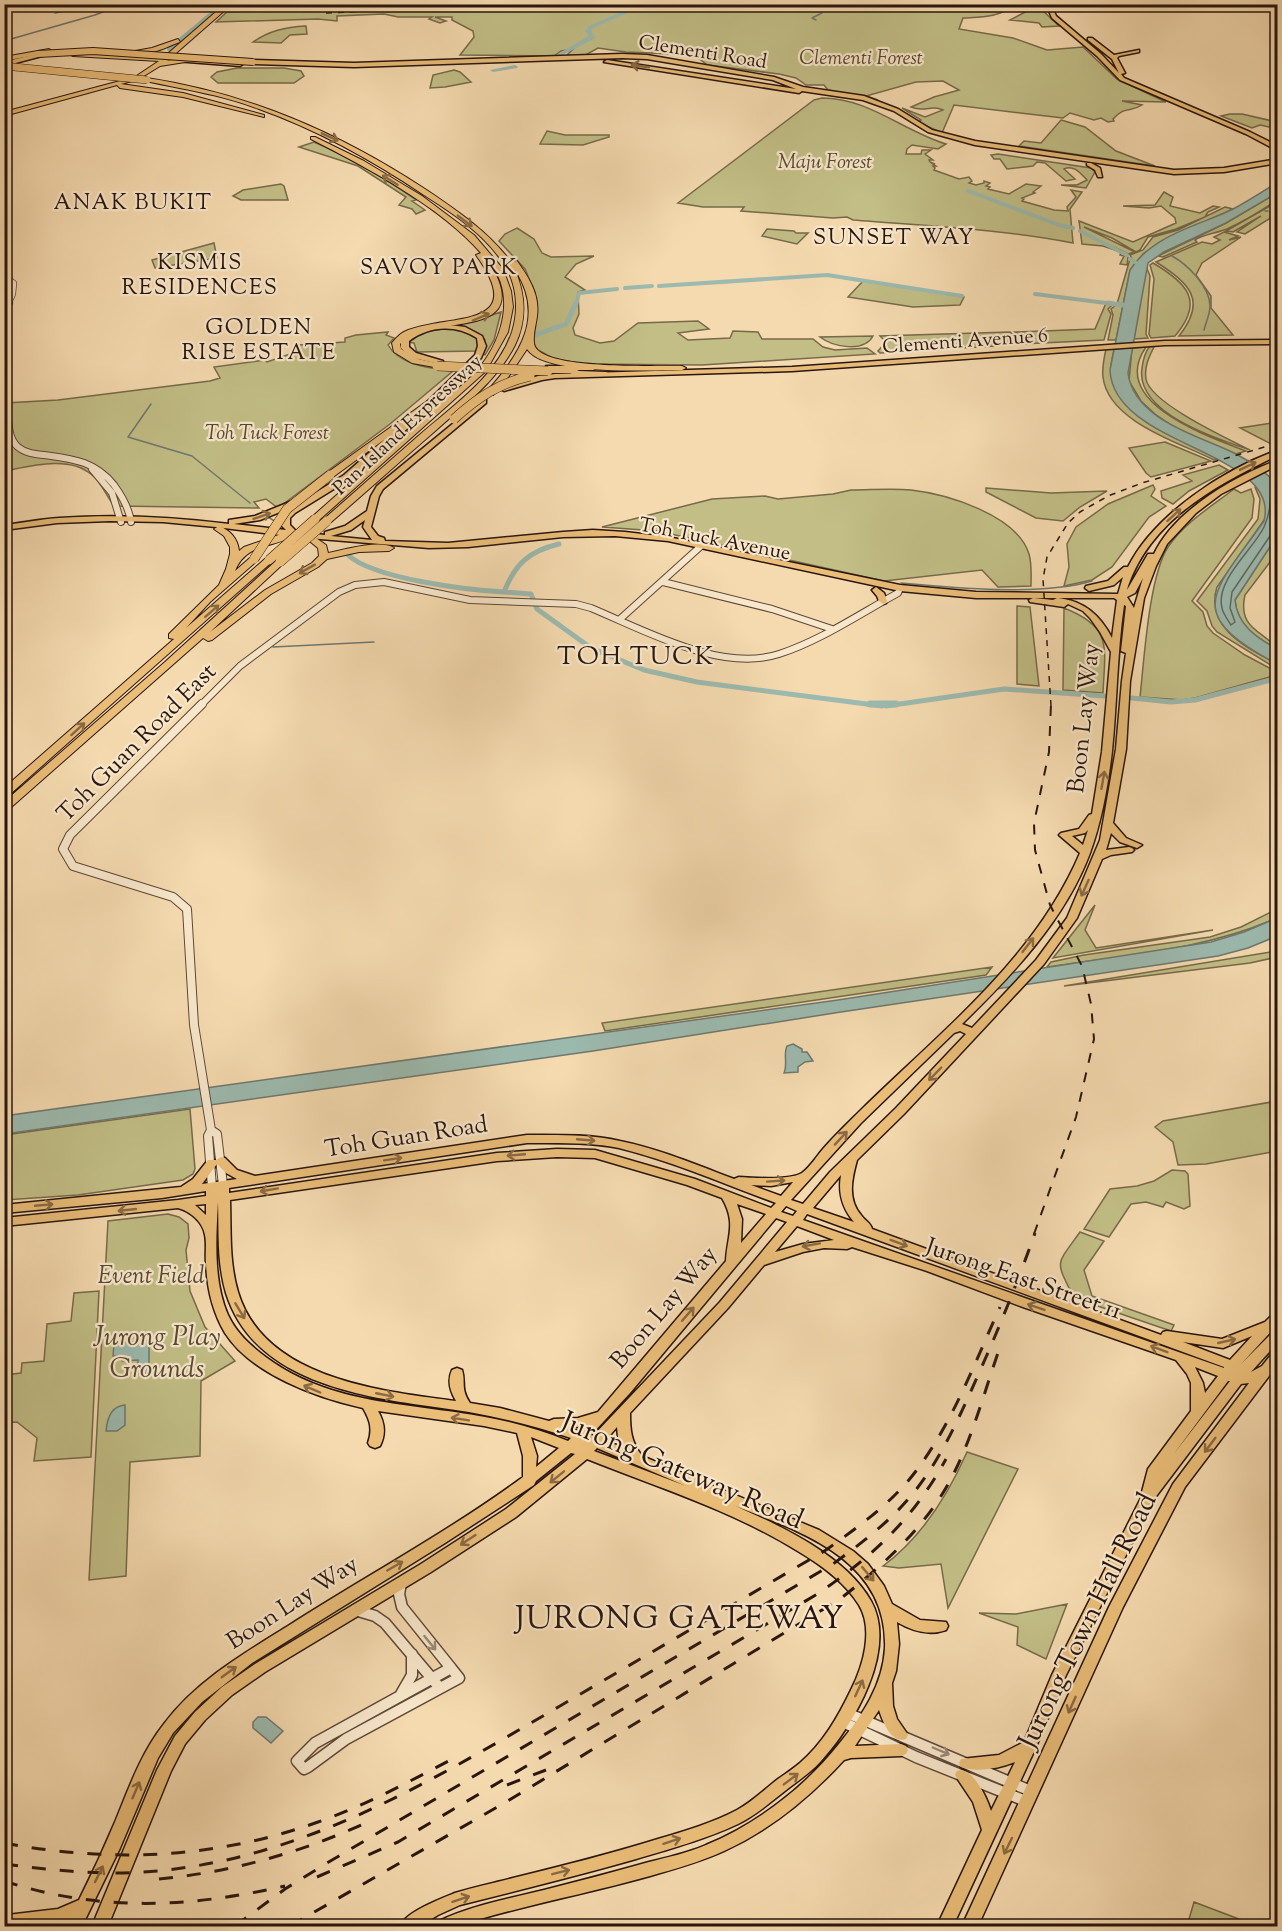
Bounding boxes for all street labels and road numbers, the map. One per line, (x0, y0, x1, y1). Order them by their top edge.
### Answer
street label: Clementi Road (636, 29, 769, 78)
street label: Clementi Avenue 6 (881, 322, 1049, 363)
street label: Pan-Island Expressway (327, 349, 490, 503)
street label: Toh Tuck Avenue (636, 512, 793, 569)
street label: Boon Lay Way (1060, 641, 1110, 795)
street label: Toh Guan Road East (50, 656, 225, 831)
street label: Toh Guan Road (322, 1108, 491, 1168)
street label: Jurong East Street 11 (919, 1230, 1126, 1329)
street label: Boon Lay Way (603, 1240, 726, 1377)
street label: Jurong Gateway Road (552, 1402, 809, 1541)
street label: Jurong Town Hall Road (1008, 1486, 1168, 1758)
street label: Boon Lay Way (221, 1548, 366, 1659)

